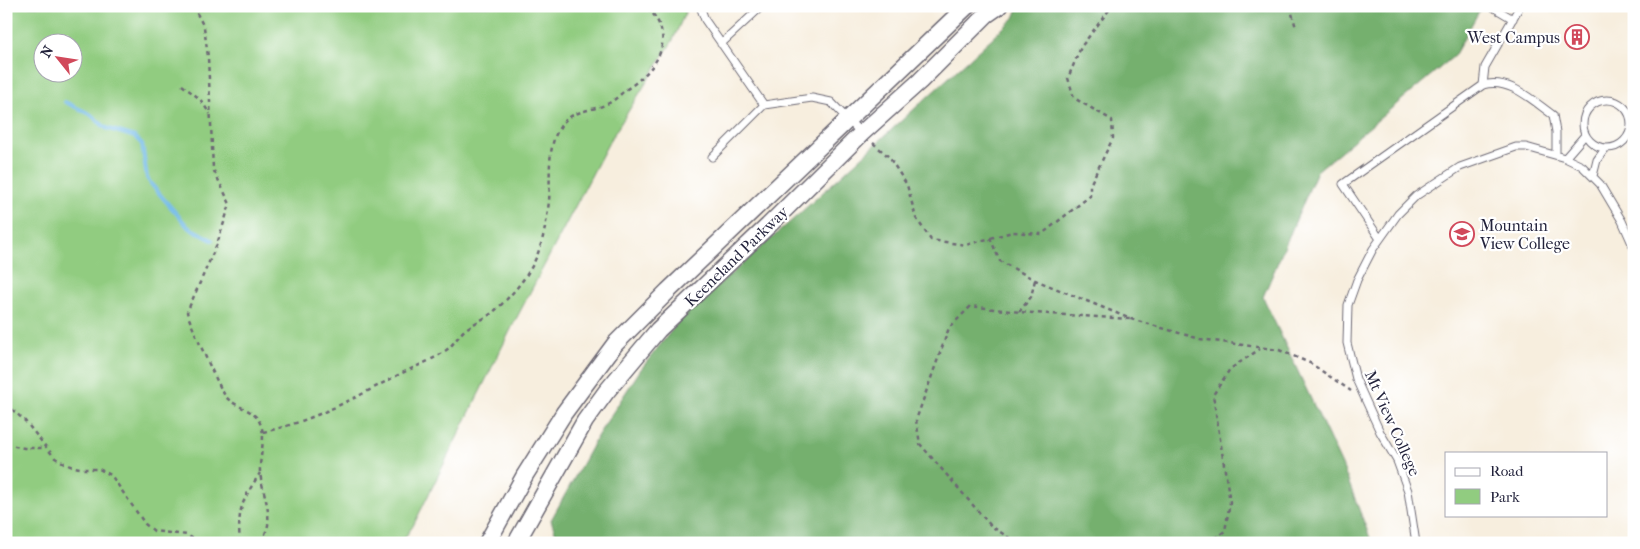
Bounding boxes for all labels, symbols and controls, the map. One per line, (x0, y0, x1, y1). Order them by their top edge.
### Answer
building icon: West Campus (1564, 24, 1590, 50)
place label: West Campus (1466, 28, 1560, 47)
north arrow (32, 32, 82, 82)
text: N (37, 43, 57, 61)
street label: Keeneland Parkway (681, 202, 792, 311)
place label: Mountain View College (1479, 216, 1570, 253)
school or university icon: Mountain View College (1449, 221, 1475, 247)
street label: Mt View College (1361, 367, 1424, 479)
legend (1445, 452, 1608, 516)
text: Road (1490, 462, 1524, 480)
text: Park (1490, 488, 1520, 506)

